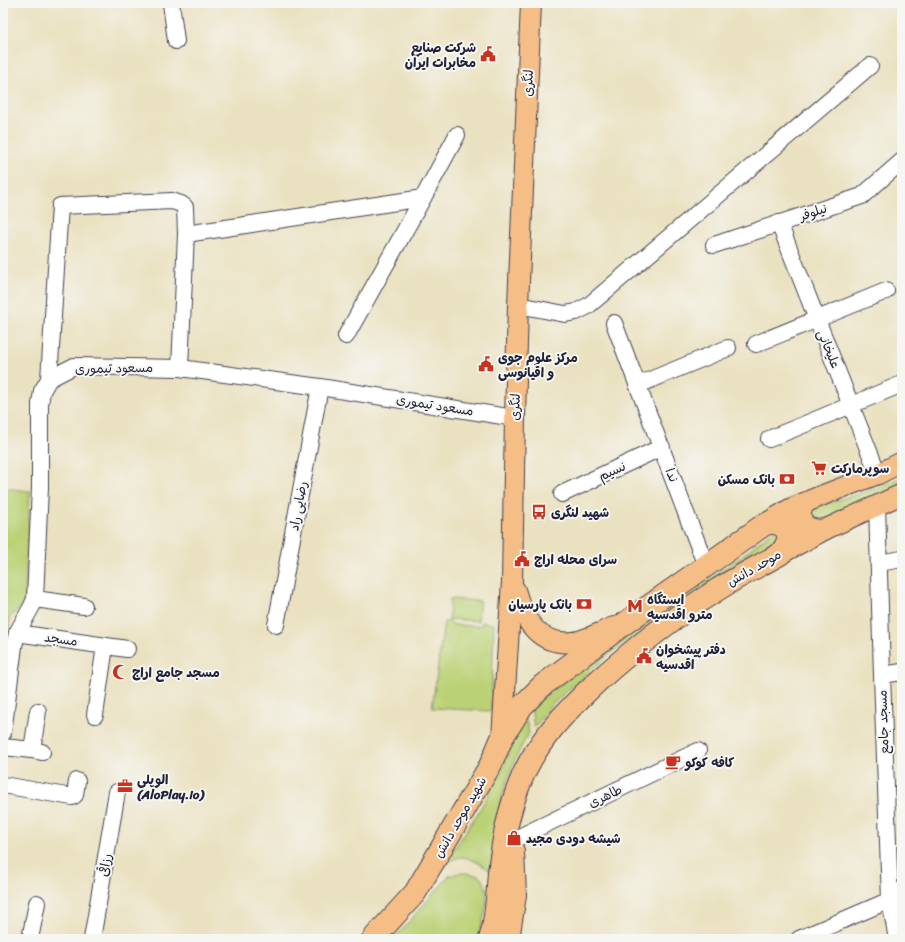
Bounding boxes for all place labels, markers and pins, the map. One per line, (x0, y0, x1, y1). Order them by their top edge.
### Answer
place label: شرکت صنایع مخابرات ایران (405, 36, 476, 74)
public building icon: شرکت صنایع مخابرات ایران (479, 45, 497, 63)
place label: مرکز علوم جوی و اقیانوسی (498, 346, 578, 384)
public building icon: مرکز علوم جوی و اقیانوسی (477, 355, 495, 373)
place label: سوپرمارکت (831, 457, 890, 480)
supermarket icon: سوپرمارکت (810, 459, 828, 477)
place label: بانک مسکن (718, 468, 775, 491)
bank icon: بانک مسکن (778, 470, 796, 488)
place label: شهید لنگری (551, 501, 609, 524)
bus stop icon: شهید لنگری (530, 503, 548, 521)
place label: سرای محله اراج (534, 548, 617, 571)
public building icon: سرای محله اراج (513, 550, 531, 568)
place label: ایستگاه مترو اقدسیه (647, 588, 713, 626)
place label: بانک پارسیان (508, 593, 572, 616)
bank icon: بانک پارسیان (575, 595, 593, 613)
metro station icon: ایستگاه مترو اقدسیه (626, 597, 644, 615)
place label: دفتر پیشخوان اقدسیه (656, 638, 726, 676)
public building icon: دفتر پیشخوان اقدسیه (635, 647, 653, 665)
place label: مسجد جامع اراج (132, 661, 220, 684)
mosque icon: مسجد جامع اراج (111, 663, 129, 681)
place label: کافه کوکو (684, 751, 734, 774)
cafe icon: کافه کوکو (664, 753, 682, 771)
place label: الوپلی (AloPlay.io) (137, 768, 205, 806)
office icon: الوپلی (AloPlay.io) (116, 777, 134, 795)
place label: شیشه دودی مجید (526, 827, 621, 850)
shop icon: شیشه دودی مجید (505, 829, 523, 847)

